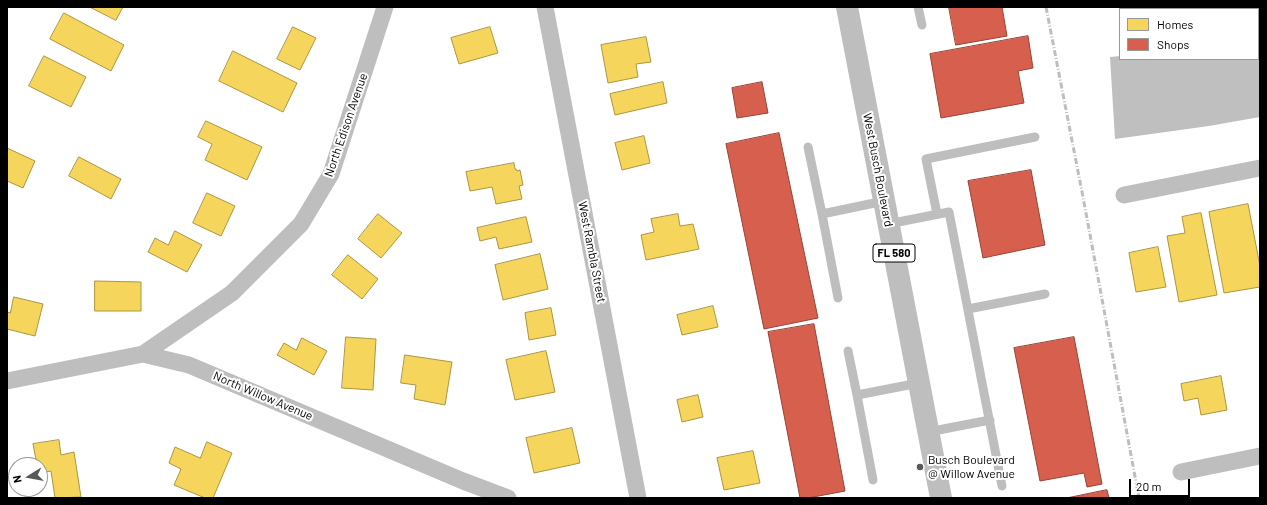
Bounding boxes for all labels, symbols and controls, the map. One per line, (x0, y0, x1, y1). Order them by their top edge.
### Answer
legend (1119, 8, 1259, 60)
text: Homes (1157, 17, 1193, 31)
text: Shops (1157, 37, 1189, 51)
street label: North Edison Avenue (322, 71, 370, 179)
street label: West Busch Boulevard (860, 112, 896, 228)
street label: West Rambla Street (575, 200, 609, 304)
road number: FL 580 (873, 244, 915, 262)
street label: North Willow Avenue (211, 368, 315, 424)
place label: Busch Boulevard @ Willow Avenue (928, 453, 1015, 481)
north arrow (8, 457, 48, 497)
marker: Busch Boulevard @ Willow Avenue (915, 462, 925, 472)
scale bar (1131, 471, 1192, 497)
text: N (10, 474, 24, 484)
text: 20 m (1136, 479, 1162, 493)

